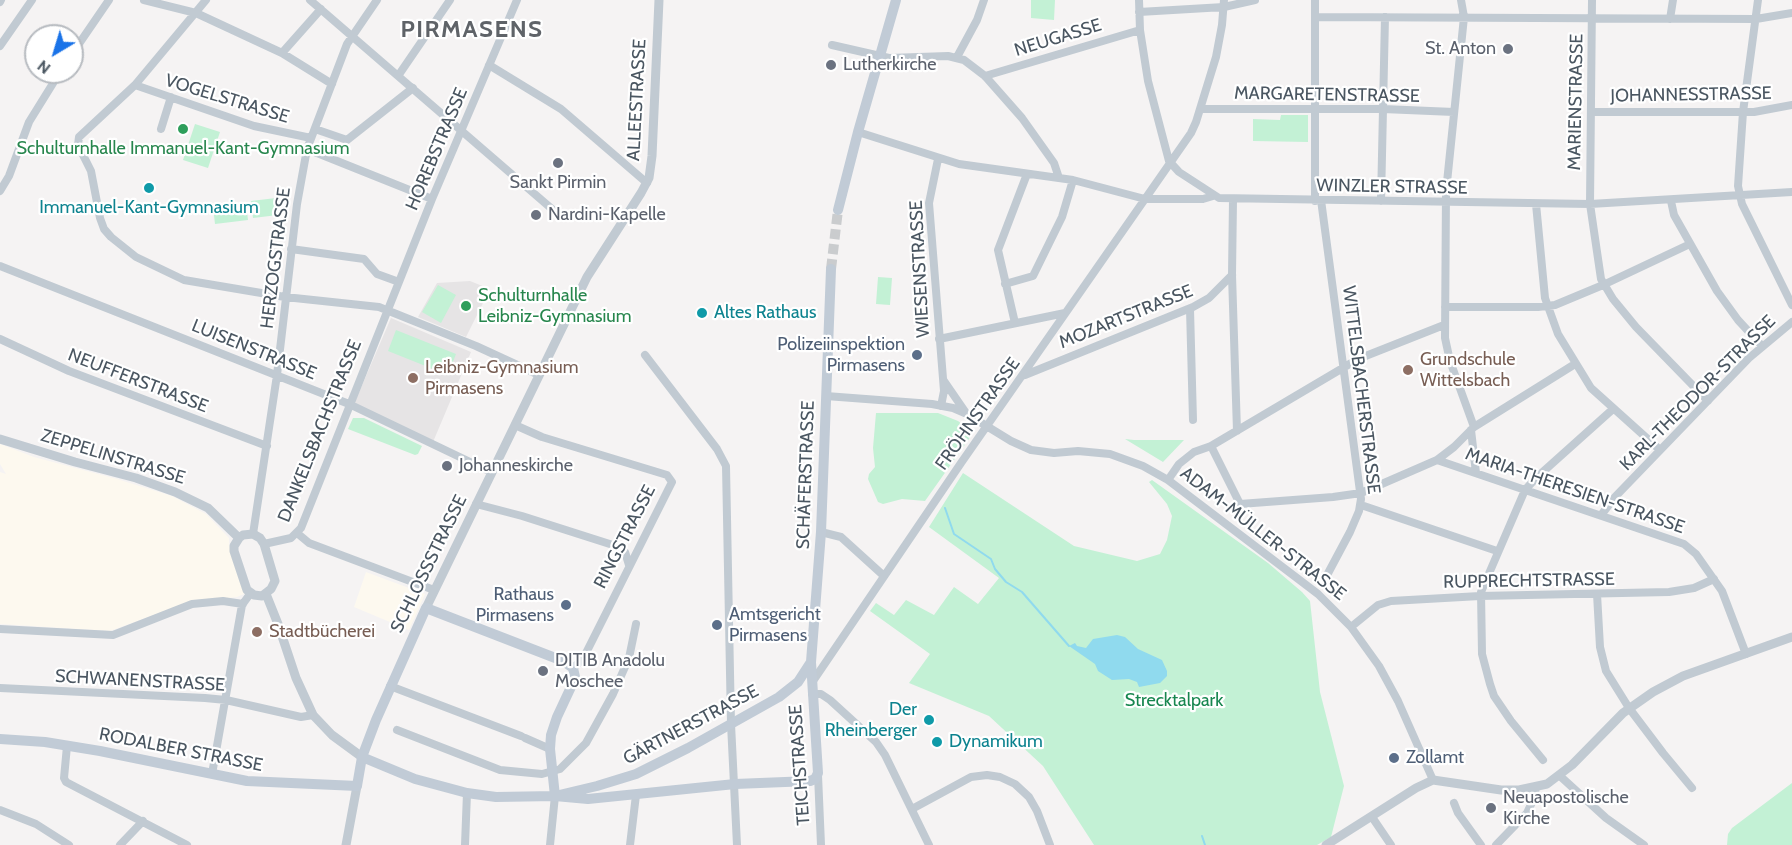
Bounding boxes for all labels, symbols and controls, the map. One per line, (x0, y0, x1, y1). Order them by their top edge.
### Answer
street label: NEUGASSE (1012, 15, 1104, 61)
district label: PIRMASENS (400, 16, 544, 44)
north arrow (24, 24, 84, 84)
street label: MARIENSTRASSE (1564, 33, 1588, 171)
street label: ALLEESTRASSE (623, 38, 651, 162)
place label: St. Anton (1425, 38, 1496, 60)
marker: St. Anton (1501, 42, 1515, 56)
place label: Lutherkirche (843, 54, 937, 76)
text: N (34, 56, 54, 78)
marker: Lutherkirche (824, 58, 838, 72)
street label: VOGELSTRASSE (162, 70, 292, 128)
street label: MARGARETENSTRASSE (1234, 83, 1420, 107)
street label: JOHANNESSTRASSE (1610, 83, 1772, 107)
street label: HOREBSTRASSE (401, 84, 473, 214)
marker: Schulturnhalle Immanuel-Kant-Gymnasium (176, 122, 190, 136)
place label: Schulturnhalle Immanuel-Kant-Gymnasium (17, 138, 349, 160)
marker: Sankt Pirmin (551, 156, 565, 170)
place label: Sankt Pirmin (510, 172, 606, 194)
street label: WINZLER STRASSE (1316, 175, 1468, 199)
marker: Immanuel-Kant-Gymnasium (142, 181, 156, 195)
street label: HERZOGSTRASSE (257, 186, 295, 330)
place label: Immanuel-Kant-Gymnasium (39, 197, 259, 219)
street label: WIESENSTRASSE (906, 200, 934, 338)
place label: Nardini-Kapelle (548, 204, 666, 226)
marker: Nardini-Kapelle (529, 208, 543, 222)
street label: MOZARTSTRASSE (1056, 280, 1196, 354)
place label: Schulturnhalle Leibniz-Gymnasium (478, 285, 631, 328)
street label: WITTELSBACHERSTRASSE (1338, 285, 1384, 495)
marker: Schulturnhalle Leibniz-Gymnasium (459, 299, 473, 313)
place label: Altes Rathaus (714, 302, 816, 324)
marker: Altes Rathaus (695, 306, 709, 320)
street label: KARL-THEODOR-STRASSE (1616, 311, 1780, 475)
street label: LUISENSTRASSE (189, 315, 319, 385)
place label: Polizeiinspektion Pirmasens (777, 334, 905, 376)
street label: DANKELSBACHSTRASSE (274, 337, 366, 525)
street label: NEUFFERSTRASSE (65, 344, 211, 418)
marker: Polizeiinspektion Pirmasens (910, 348, 924, 362)
place label: Grundschule Wittelsbach (1420, 349, 1515, 392)
street label: FRÖHNSTRASSE (931, 354, 1025, 474)
place label: Leibniz-Gymnasium Pirmasens (425, 357, 578, 400)
marker: Grundschule Wittelsbach (1401, 363, 1415, 377)
marker: Leibniz-Gymnasium Pirmasens (406, 371, 420, 385)
street label: SCHÄFERSTRASSE (793, 400, 819, 550)
street label: ZEPPELINSTRASSE (38, 425, 188, 489)
street label: MARIA-THERESIEN-STRASSE (1463, 443, 1687, 539)
place label: Johanneskirche (459, 455, 573, 477)
marker: Johanneskirche (440, 459, 454, 473)
street label: ADAM-MÜLLER-STRASSE (1176, 463, 1350, 605)
street label: RINGSTRASSE (590, 482, 660, 592)
street label: SCHLOSSSTRASSE (386, 491, 472, 637)
street label: RUPPRECHTSTRASSE (1443, 569, 1615, 593)
place label: Rathaus Pirmasens (476, 584, 554, 626)
marker: Rathaus Pirmasens (559, 598, 573, 612)
place label: Amtsgericht Pirmasens (729, 604, 821, 646)
marker: Amtsgericht Pirmasens (710, 618, 724, 632)
place label: Stadtbücherei (269, 621, 375, 643)
marker: Stadtbücherei (250, 625, 264, 639)
place label: DITIB Anadolu Moschee (555, 650, 665, 692)
marker: DITIB Anadolu Moschee (536, 664, 550, 678)
street label: SCHWANENSTRASSE (54, 666, 226, 696)
street label: GÄRTNERSTRASSE (620, 680, 762, 770)
park label: Strecktalpark (1125, 690, 1223, 712)
place label: Der Rheinberger (825, 699, 917, 742)
street label: TEICHSTRASSE (785, 704, 815, 826)
marker: Der Rheinberger (922, 713, 936, 727)
street label: RODALBER STRASSE (97, 724, 265, 776)
place label: Dynamikum (949, 731, 1043, 753)
marker: Dynamikum (930, 735, 944, 749)
place label: Zollamt (1406, 747, 1464, 769)
marker: Zollamt (1387, 751, 1401, 765)
place label: Neuapostolische Kirche (1503, 787, 1629, 830)
marker: Neuapostolische Kirche (1484, 801, 1498, 815)

